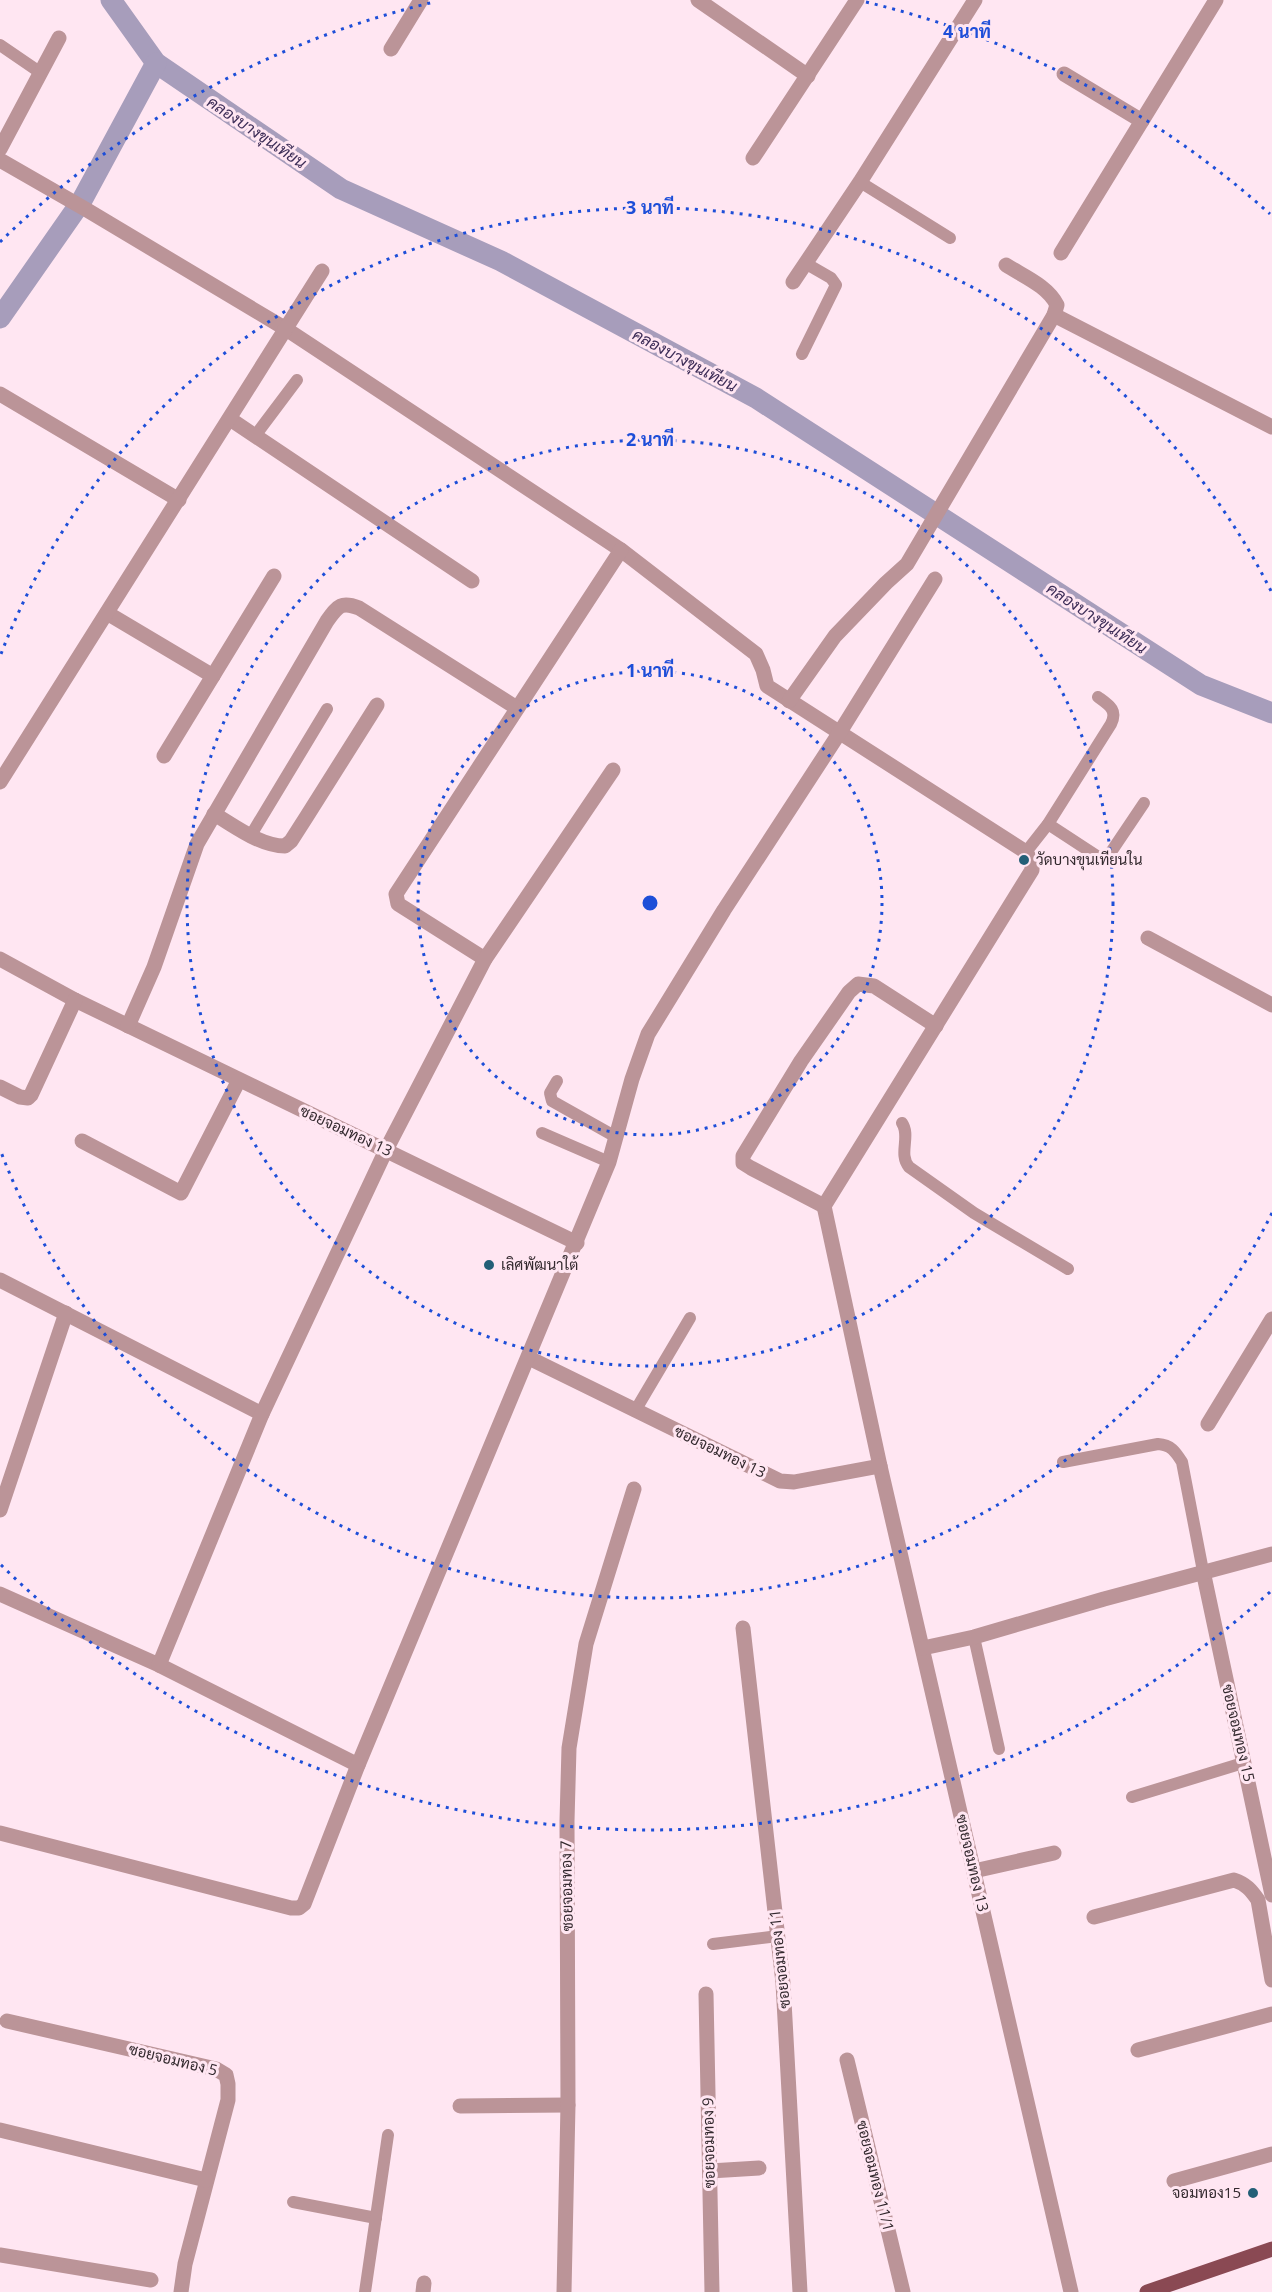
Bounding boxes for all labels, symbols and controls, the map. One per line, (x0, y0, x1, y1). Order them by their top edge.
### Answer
text: 4 นาที (943, 19, 991, 43)
water label: คลองบางขุนเทียน (202, 91, 311, 174)
text: 3 นาที (626, 195, 674, 219)
water label: คลองบางขุนเทียน (628, 323, 741, 398)
text: 2 นาที (626, 427, 674, 451)
water label: คลองบางขุนเทียน (1042, 577, 1151, 660)
text: 1 นาที (626, 658, 674, 682)
place label: วัดบางขุนเทียนใน (1036, 849, 1143, 871)
marker: วัดบางขุนเทียนใน (1017, 853, 1031, 867)
centre of rings (640, 893, 660, 913)
street label: ซอยจอมทอง 13 (297, 1100, 396, 1160)
place label: เลิศพัฒนาใต้ (501, 1254, 579, 1274)
marker: เลิศพัฒนาใต้ (482, 1258, 496, 1272)
street label: ซอยจอมทอง 13 (671, 1420, 770, 1482)
street label: ซอยจอมทอง 15 (1218, 1682, 1260, 1784)
street label: ซอยจอมทอง 13 (952, 1812, 994, 1914)
street label: ซอยจอมทอง 7 (555, 1840, 577, 1932)
street label: ซอยจอมทอง 11 (764, 1909, 794, 2010)
street label: ซอยจอมทอง 5 (127, 2038, 220, 2080)
street label: ซอยจอมทอง 9 (697, 2097, 719, 2189)
street label: ซอยจอมทอง 11/1 (853, 2118, 899, 2233)
place label: จอมทอง15 (1172, 2182, 1241, 2202)
marker: จอมทอง15 (1246, 2186, 1260, 2200)

